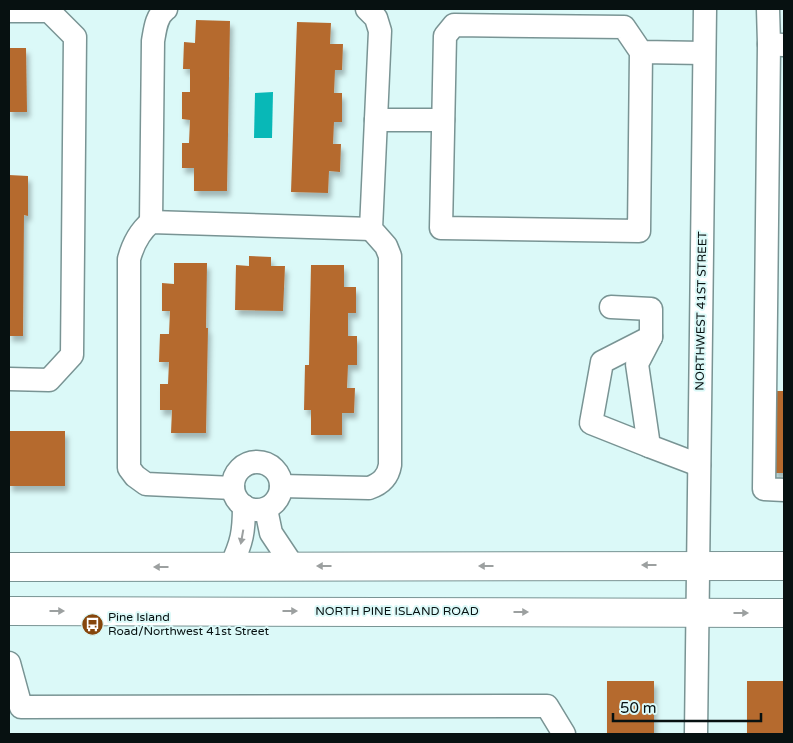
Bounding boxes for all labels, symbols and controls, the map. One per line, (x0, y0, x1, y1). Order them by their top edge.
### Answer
street label: NORTHWEST 41ST STREET (693, 231, 709, 391)
one-way arrow (238, 529, 246, 545)
one-way arrow (641, 561, 657, 569)
one-way arrow (316, 562, 332, 570)
one-way arrow (478, 562, 494, 570)
one-way arrow (153, 563, 169, 571)
street label: NORTH PINE ISLAND ROAD (315, 604, 479, 618)
one-way arrow (50, 607, 66, 615)
one-way arrow (282, 607, 298, 615)
one-way arrow (513, 608, 529, 616)
one-way arrow (733, 609, 749, 617)
place label: Pine Island Road/Northwest 41st Street (108, 610, 269, 638)
bus stop icon: Pine Island Road/Northwest 41st Street (80, 612, 104, 636)
scale bar (613, 690, 760, 722)
text: 50 m (620, 699, 657, 717)

